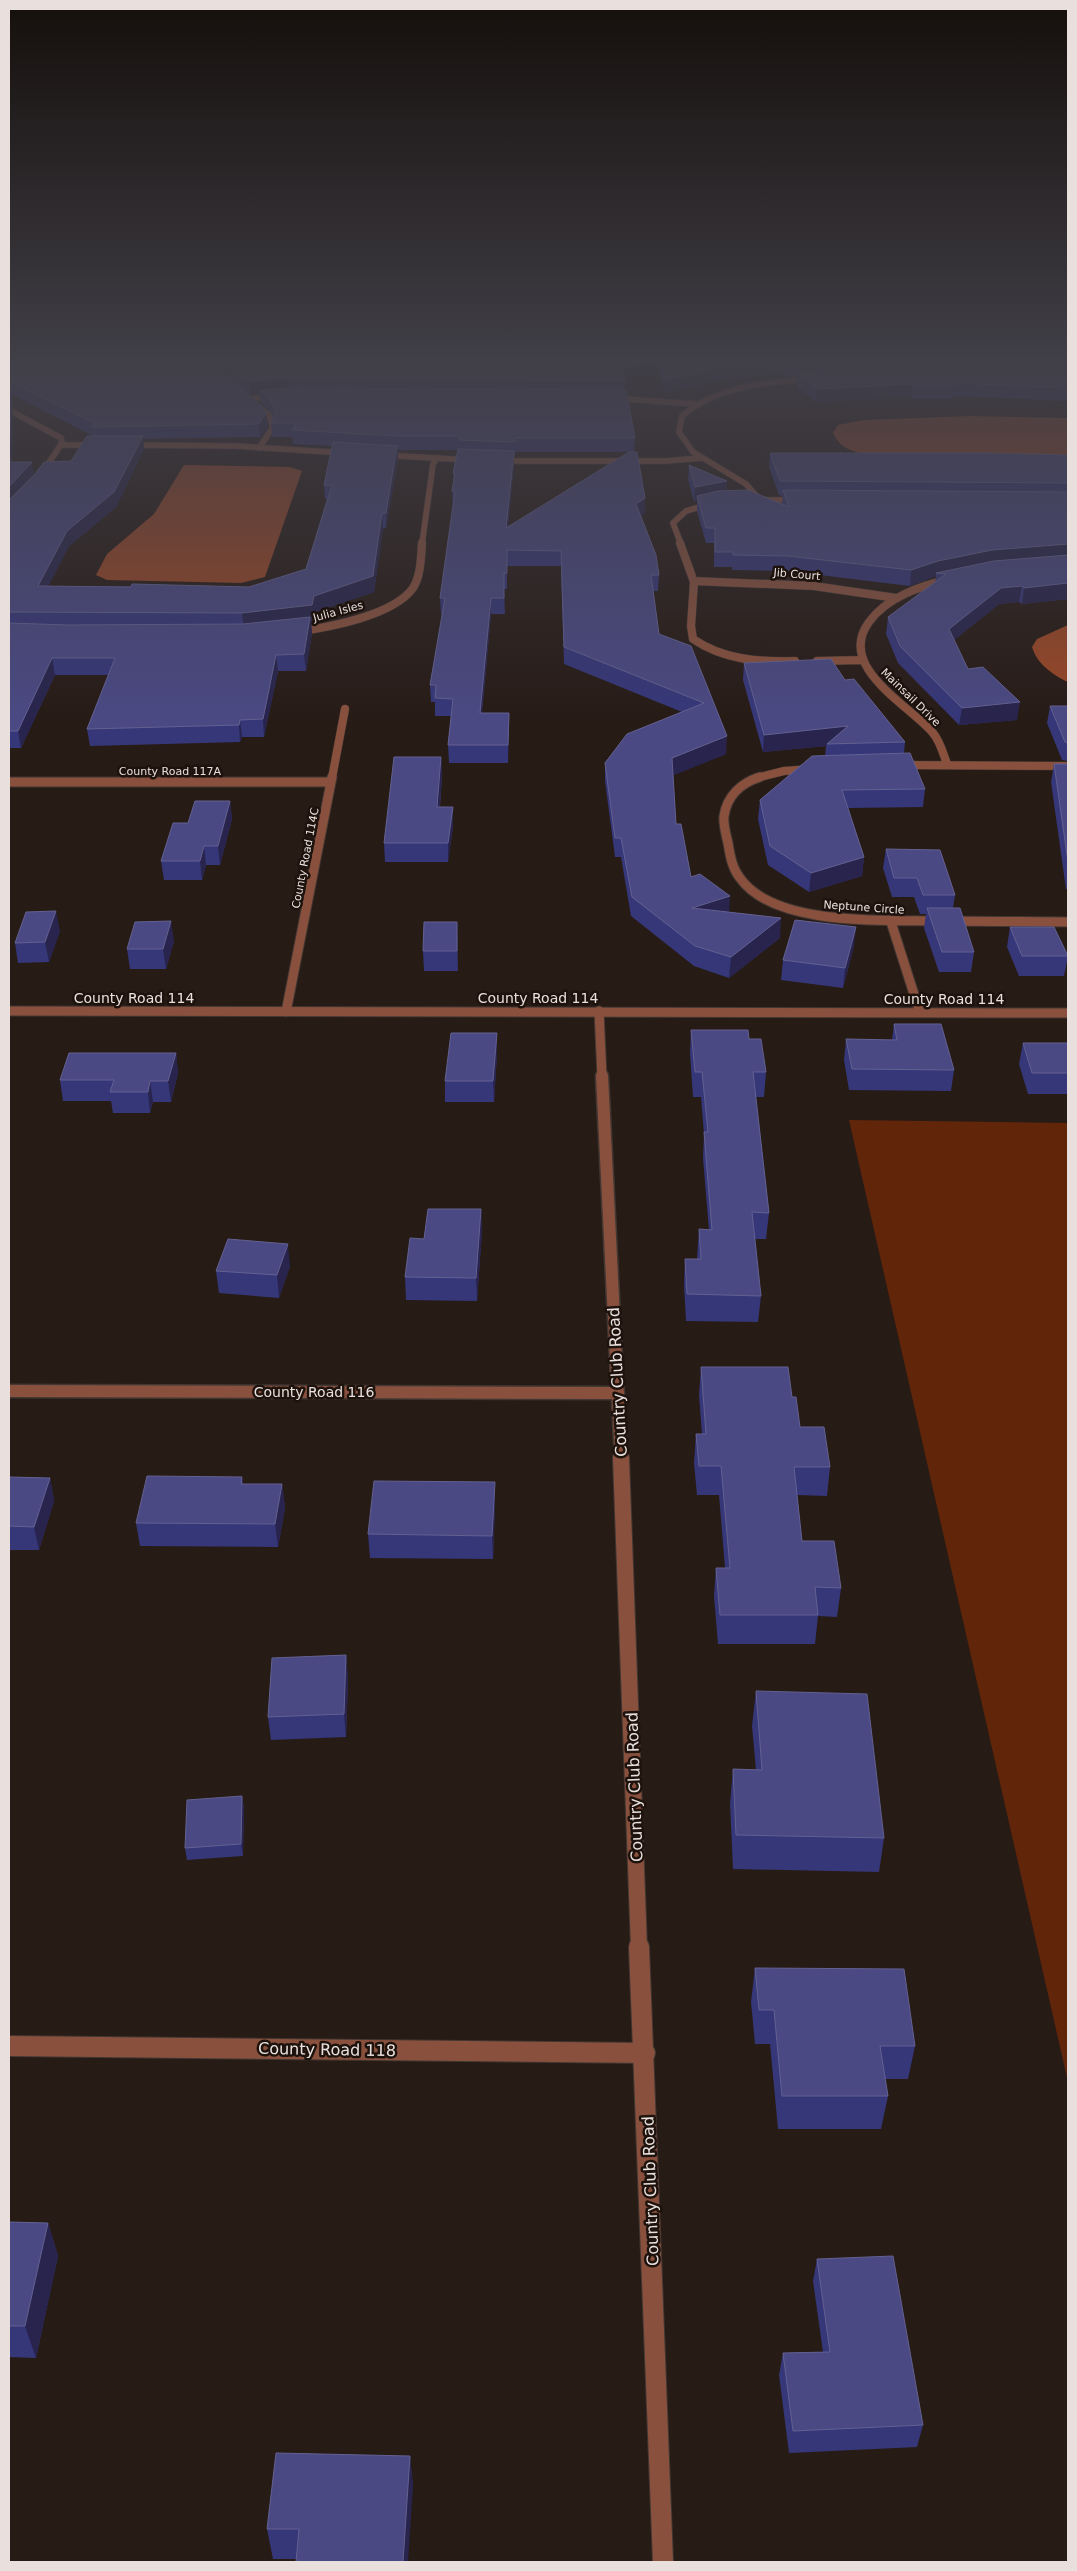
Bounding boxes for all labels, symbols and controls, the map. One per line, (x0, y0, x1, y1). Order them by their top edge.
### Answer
street label: Jib Court (772, 566, 822, 583)
street label: Julia Isles (311, 599, 365, 625)
street label: Mainsail Drive (878, 666, 943, 729)
street label: County Road 117A (119, 765, 222, 778)
street label: County Road 114C (289, 806, 322, 910)
street label: Neptune Circle (823, 898, 905, 917)
street label: County Road 114 (74, 990, 194, 1006)
street label: County Road 114 (478, 990, 598, 1006)
street label: County Road 114 (884, 991, 1004, 1007)
street label: Country Club Road (604, 1307, 631, 1457)
street label: County Road 116 (254, 1384, 374, 1400)
street label: Country Club Road (622, 1712, 647, 1862)
street label: County Road 118 (258, 2039, 396, 2060)
street label: Country Club Road (638, 2116, 663, 2266)

